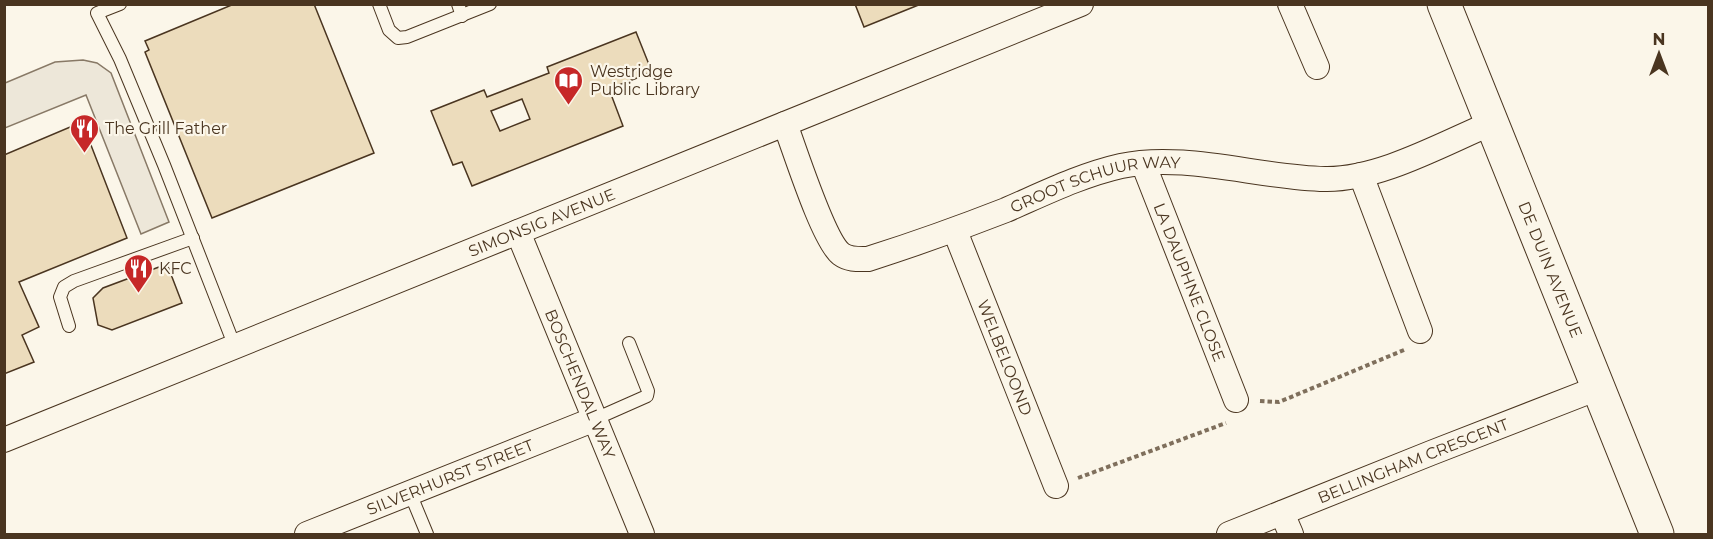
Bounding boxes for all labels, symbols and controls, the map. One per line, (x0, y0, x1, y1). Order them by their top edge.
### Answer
north arrow (1629, 24, 1689, 84)
text: N (1653, 30, 1665, 49)
place label: Westridge Public Library (590, 62, 700, 99)
library icon: Westridge Public Library (553, 64, 585, 106)
restaurant icon: The Grill Father (68, 112, 100, 154)
place label: The Grill Father (105, 119, 227, 138)
street label: GROOT SCHUUR WAY (1007, 153, 1182, 217)
street label: SIMONSIG AVENUE (466, 185, 618, 261)
street label: DE DUIN AVENUE (1514, 199, 1586, 340)
street label: LA DAUPHNE CLOSE (1150, 200, 1229, 364)
restaurant icon: KFC (122, 252, 154, 294)
place label: KFC (159, 259, 192, 278)
street label: WELBELOOND (973, 297, 1036, 418)
street label: BOSCHENDAL WAY (541, 306, 619, 462)
street label: BELLINGHAM CRESCENT (1315, 415, 1512, 507)
street label: SILVERHURST STREET (364, 435, 537, 519)

